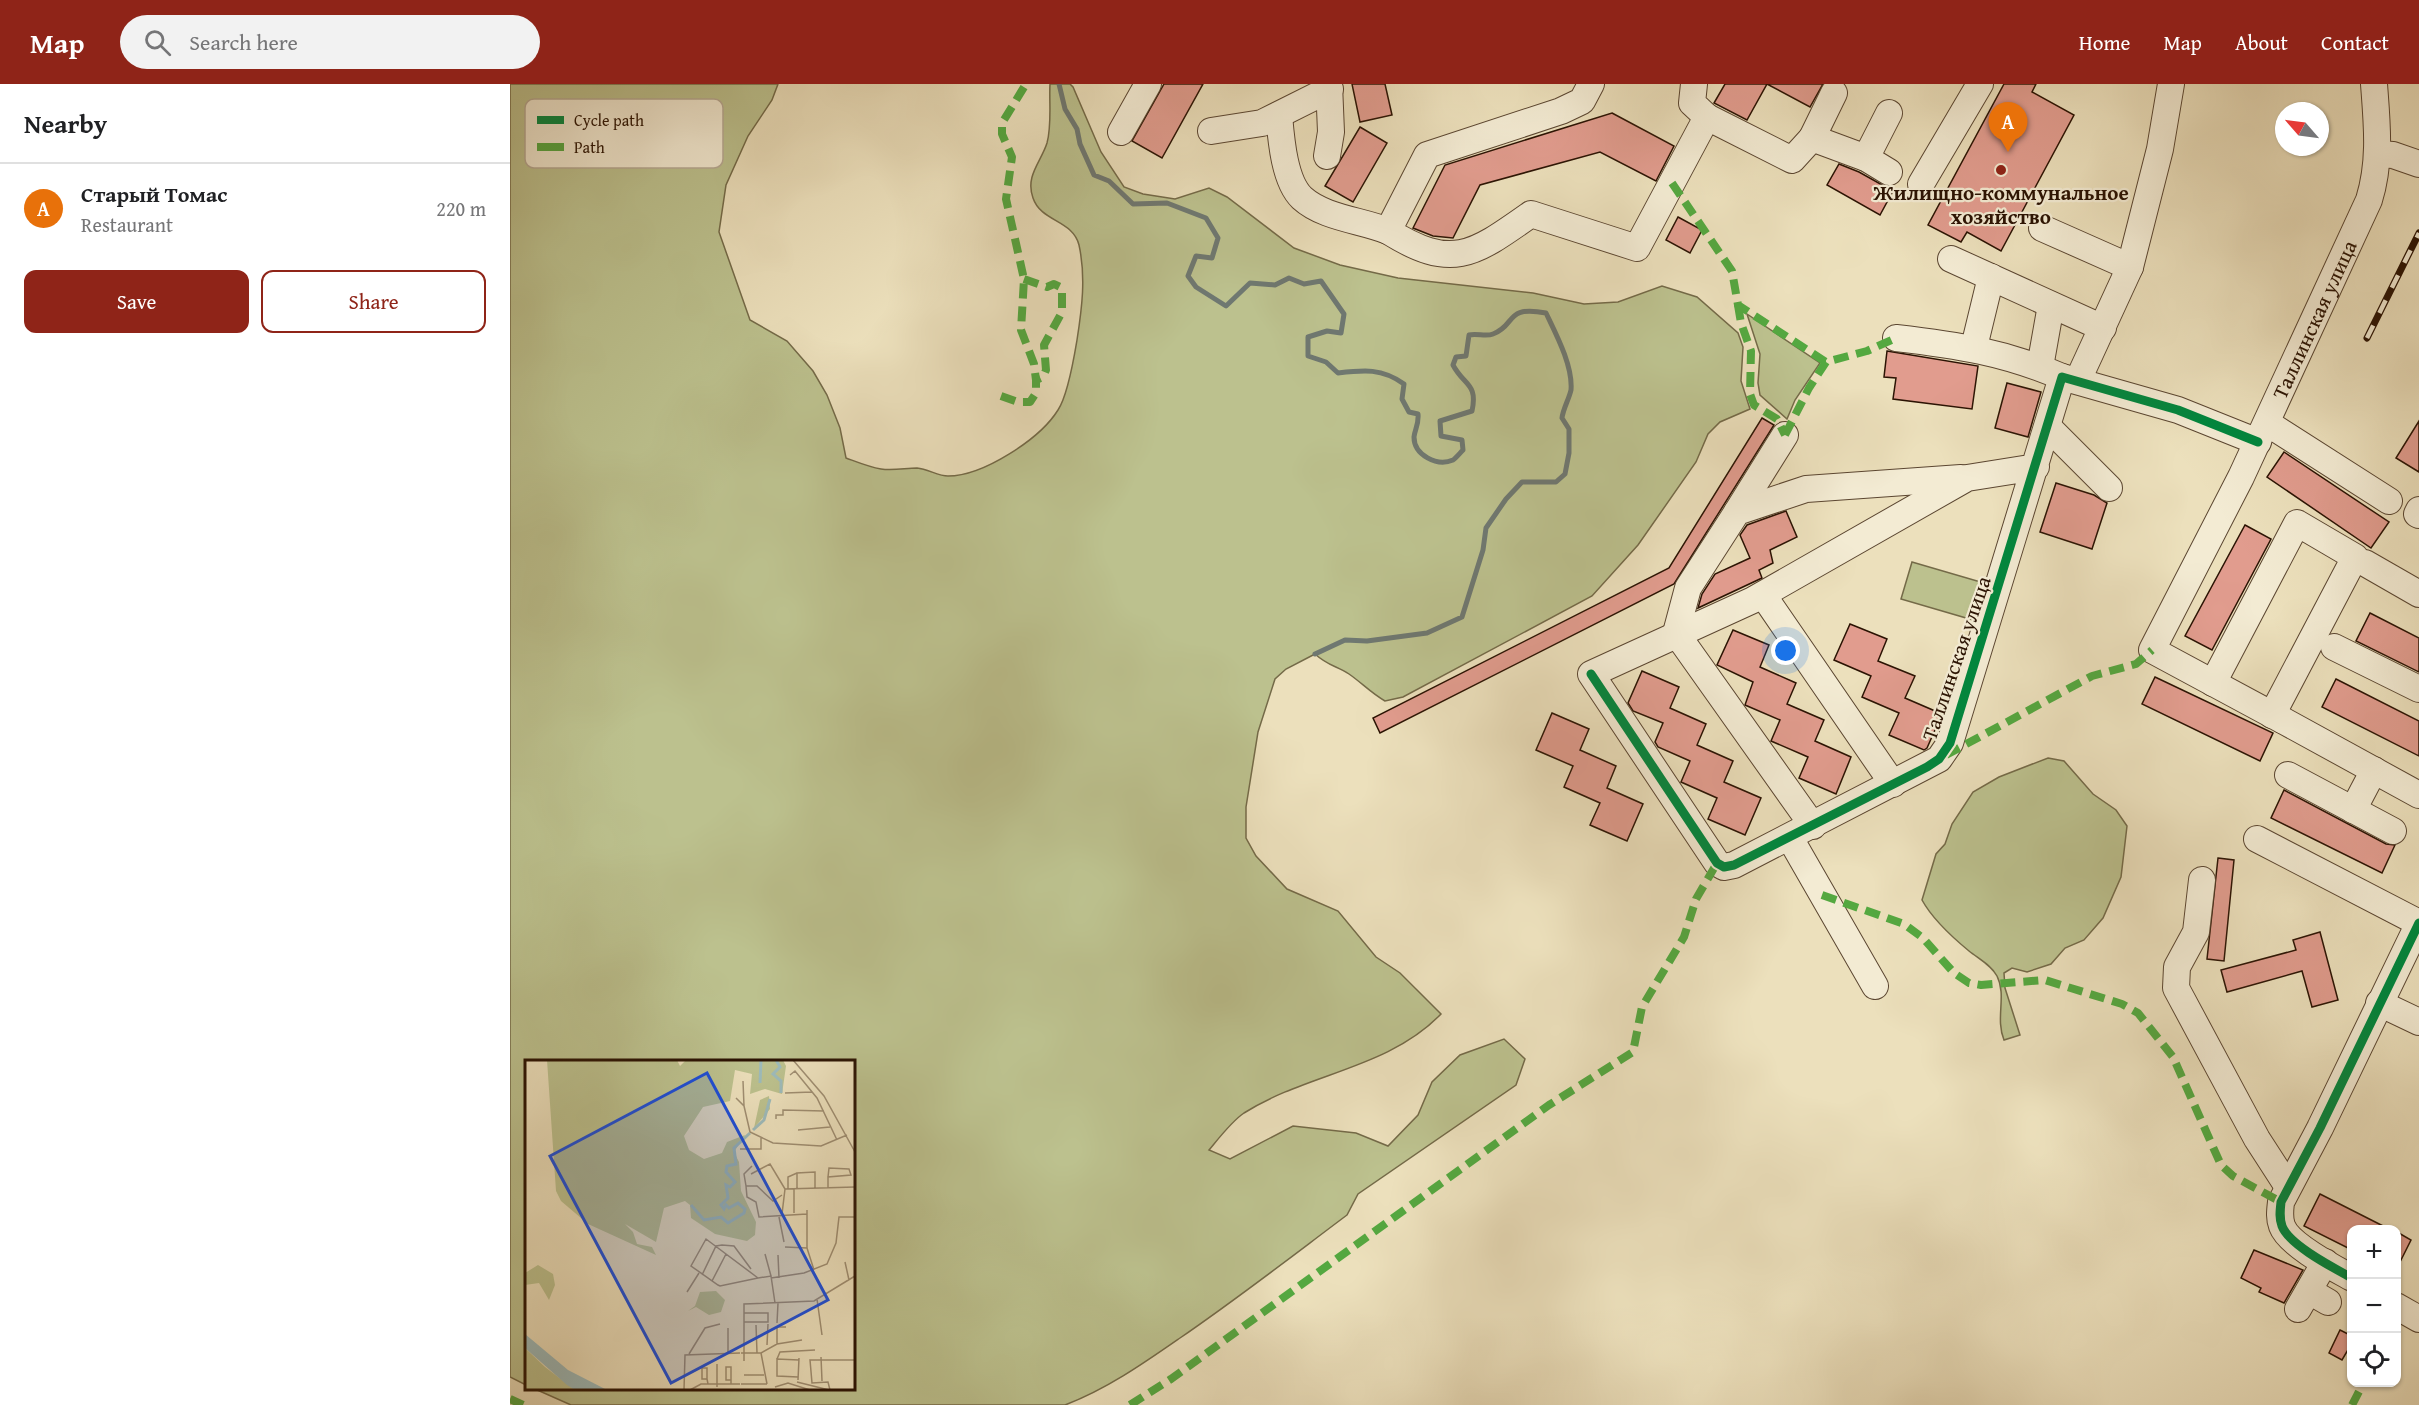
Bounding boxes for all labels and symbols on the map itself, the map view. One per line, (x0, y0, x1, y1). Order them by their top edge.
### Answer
legend (525, 99, 723, 168)
north arrow (2275, 102, 2329, 156)
pin: A (1988, 103, 2028, 152)
text: Cycle path (574, 108, 644, 132)
text: Path (574, 135, 605, 159)
marker: Жилищно-коммунальное хозяйство (1994, 163, 2008, 177)
place label: Жилищно-коммунальное хозяйство (1872, 177, 2129, 232)
street label: Таллинская улица (2264, 235, 2364, 404)
street label: Таллинская улица (1913, 572, 1999, 744)
your location (1771, 636, 1800, 665)
inset map (525, 1060, 855, 1390)

